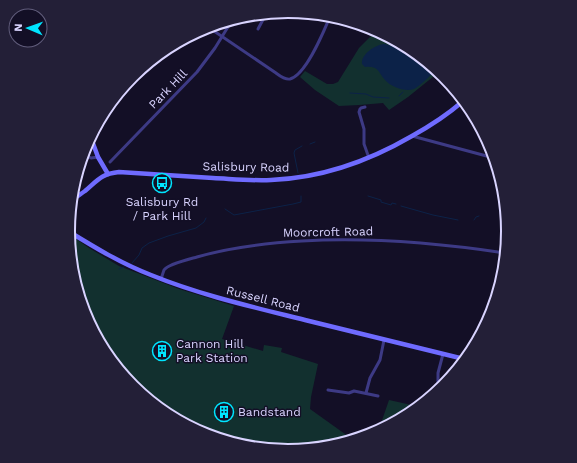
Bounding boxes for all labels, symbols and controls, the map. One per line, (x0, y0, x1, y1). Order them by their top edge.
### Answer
north arrow (8, 8, 48, 48)
text: N (12, 23, 25, 32)
street label: Park Hill (146, 66, 190, 111)
street label: Salisbury Road (203, 159, 289, 175)
bus stop icon: Salisbury Rd / Park Hill (151, 172, 173, 194)
place label: Salisbury Rd / Park Hill (126, 195, 198, 223)
street label: Moorcroft Road (283, 224, 373, 240)
street label: Russell Road (225, 283, 301, 315)
place label: Cannon Hill Park Station (176, 337, 248, 365)
building icon: Cannon Hill Park Station (151, 340, 173, 362)
building icon: Bandstand (213, 401, 235, 423)
place label: Bandstand (238, 405, 301, 419)

